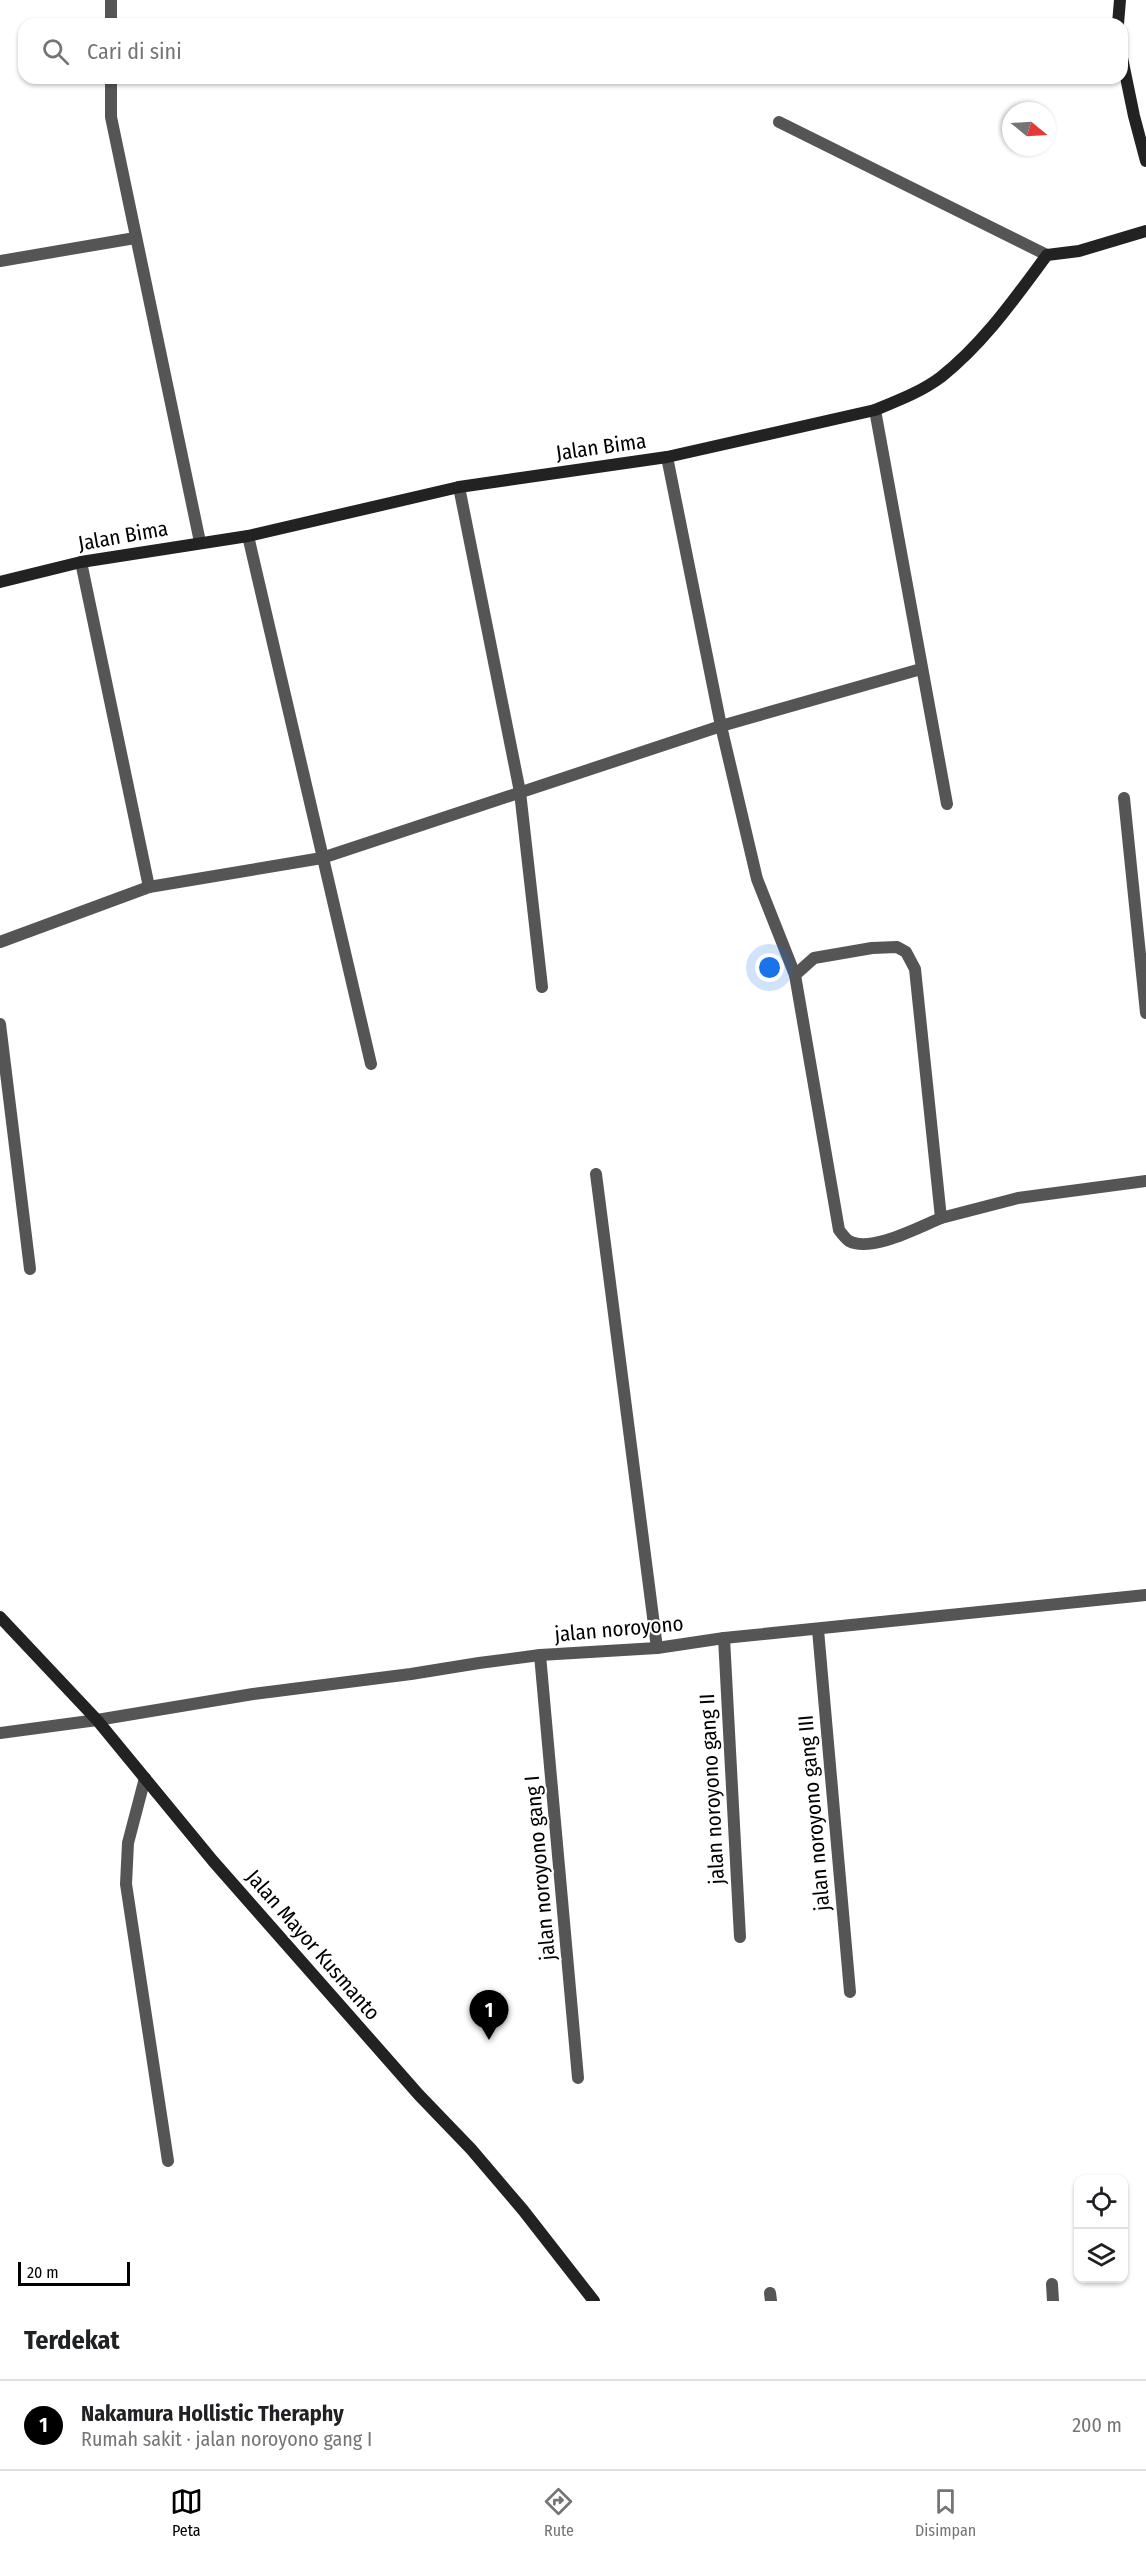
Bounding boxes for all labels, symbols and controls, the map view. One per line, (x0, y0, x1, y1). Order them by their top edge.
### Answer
search box (18, 18, 1128, 84)
icon: search (39, 35, 72, 68)
text: Cari di sini (87, 38, 182, 65)
north arrow (1002, 102, 1056, 156)
street label: Jalan Bima (554, 428, 648, 466)
street label: Jalan Bima (76, 515, 170, 557)
your location (755, 953, 784, 982)
street label: jalan noroyono (552, 1610, 685, 1648)
street label: jalan noroyono gang II (694, 1693, 730, 1886)
street label: jalan noroyono gang III (792, 1714, 836, 1913)
street label: jalan noroyono gang I (519, 1775, 561, 1962)
street label: Jalan Mayor Kusmanto (241, 1864, 385, 2026)
pin: 1 (470, 1990, 508, 2040)
map controls (1074, 2175, 1128, 2283)
button: locate (1074, 2175, 1128, 2229)
button: layers (1074, 2229, 1128, 2283)
scale bar (18, 2259, 130, 2286)
text: 20 m (27, 2263, 58, 2282)
text: Terdekat (24, 2325, 120, 2356)
text: Nakamura Hollistic Theraphy (81, 2400, 344, 2427)
text: 1 (39, 2413, 48, 2437)
text: 200 m (1072, 2413, 1122, 2437)
text: Rumah sakit · jalan noroyono gang I (81, 2427, 372, 2451)
tab: Peta (170, 2485, 203, 2540)
tab: Rute (542, 2485, 575, 2540)
tab: Disimpan (915, 2485, 976, 2540)

